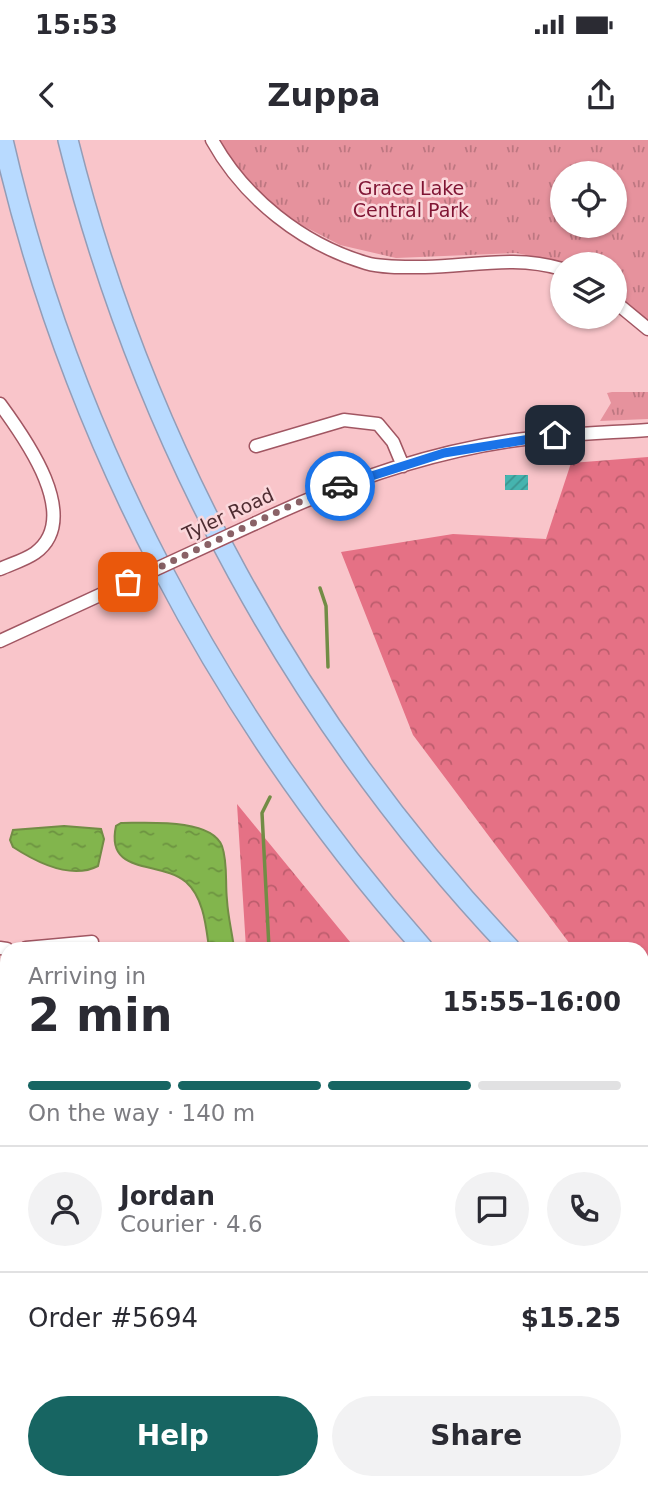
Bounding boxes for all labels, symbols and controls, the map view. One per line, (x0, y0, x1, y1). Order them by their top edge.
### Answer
text: 15:53 (35, 10, 118, 40)
icon: back (28, 76, 66, 114)
text: Zuppa (267, 76, 381, 114)
icon: share (582, 76, 620, 114)
map controls (550, 161, 627, 329)
button: locate (550, 161, 627, 238)
park label: Grace Lake Central Park (353, 177, 469, 221)
button: layers (550, 252, 627, 329)
pin (525, 405, 585, 465)
icon: home (536, 416, 574, 454)
courier (305, 451, 375, 521)
icon: car (321, 467, 359, 505)
street label: Tyler Road (178, 483, 277, 545)
pin (98, 552, 158, 612)
icon: bag (109, 563, 147, 601)
text: Arriving in (28, 963, 146, 989)
text: 15:55–16:00 (442, 987, 621, 1017)
text: 2 min (28, 988, 172, 1042)
text: On the way · 140 m (28, 1100, 255, 1126)
button: person (28, 1172, 102, 1246)
button: chat (455, 1172, 529, 1246)
button: phone (547, 1172, 621, 1246)
text: Jordan (120, 1181, 215, 1211)
text: Courier · 4.6 (120, 1211, 263, 1237)
text: Order #5694 (28, 1303, 198, 1333)
text: $15.25 (521, 1303, 621, 1333)
button: Help (28, 1396, 318, 1476)
button: Share (332, 1396, 621, 1476)

